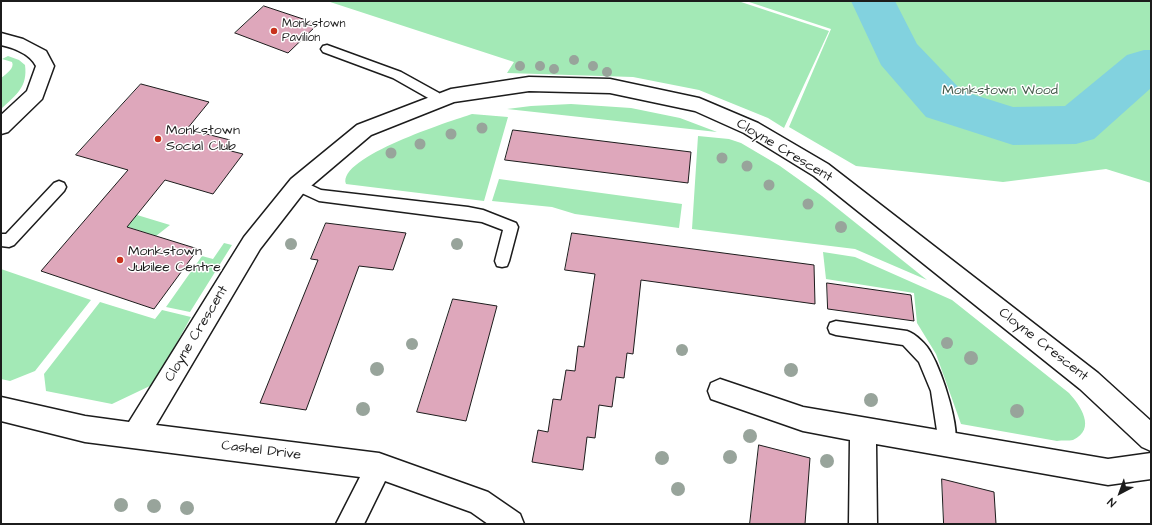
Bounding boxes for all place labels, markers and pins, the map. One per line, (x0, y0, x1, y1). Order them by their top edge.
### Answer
place label: Monkstown Pavilion (282, 17, 345, 45)
marker: Monkstown Pavilion (269, 26, 279, 36)
place label: Monkstown Social Club (166, 123, 240, 156)
marker: Monkstown Social Club (153, 134, 163, 144)
place label: Monkstown Jubilee Centre (128, 244, 221, 276)
marker: Monkstown Jubilee Centre (115, 255, 125, 265)

